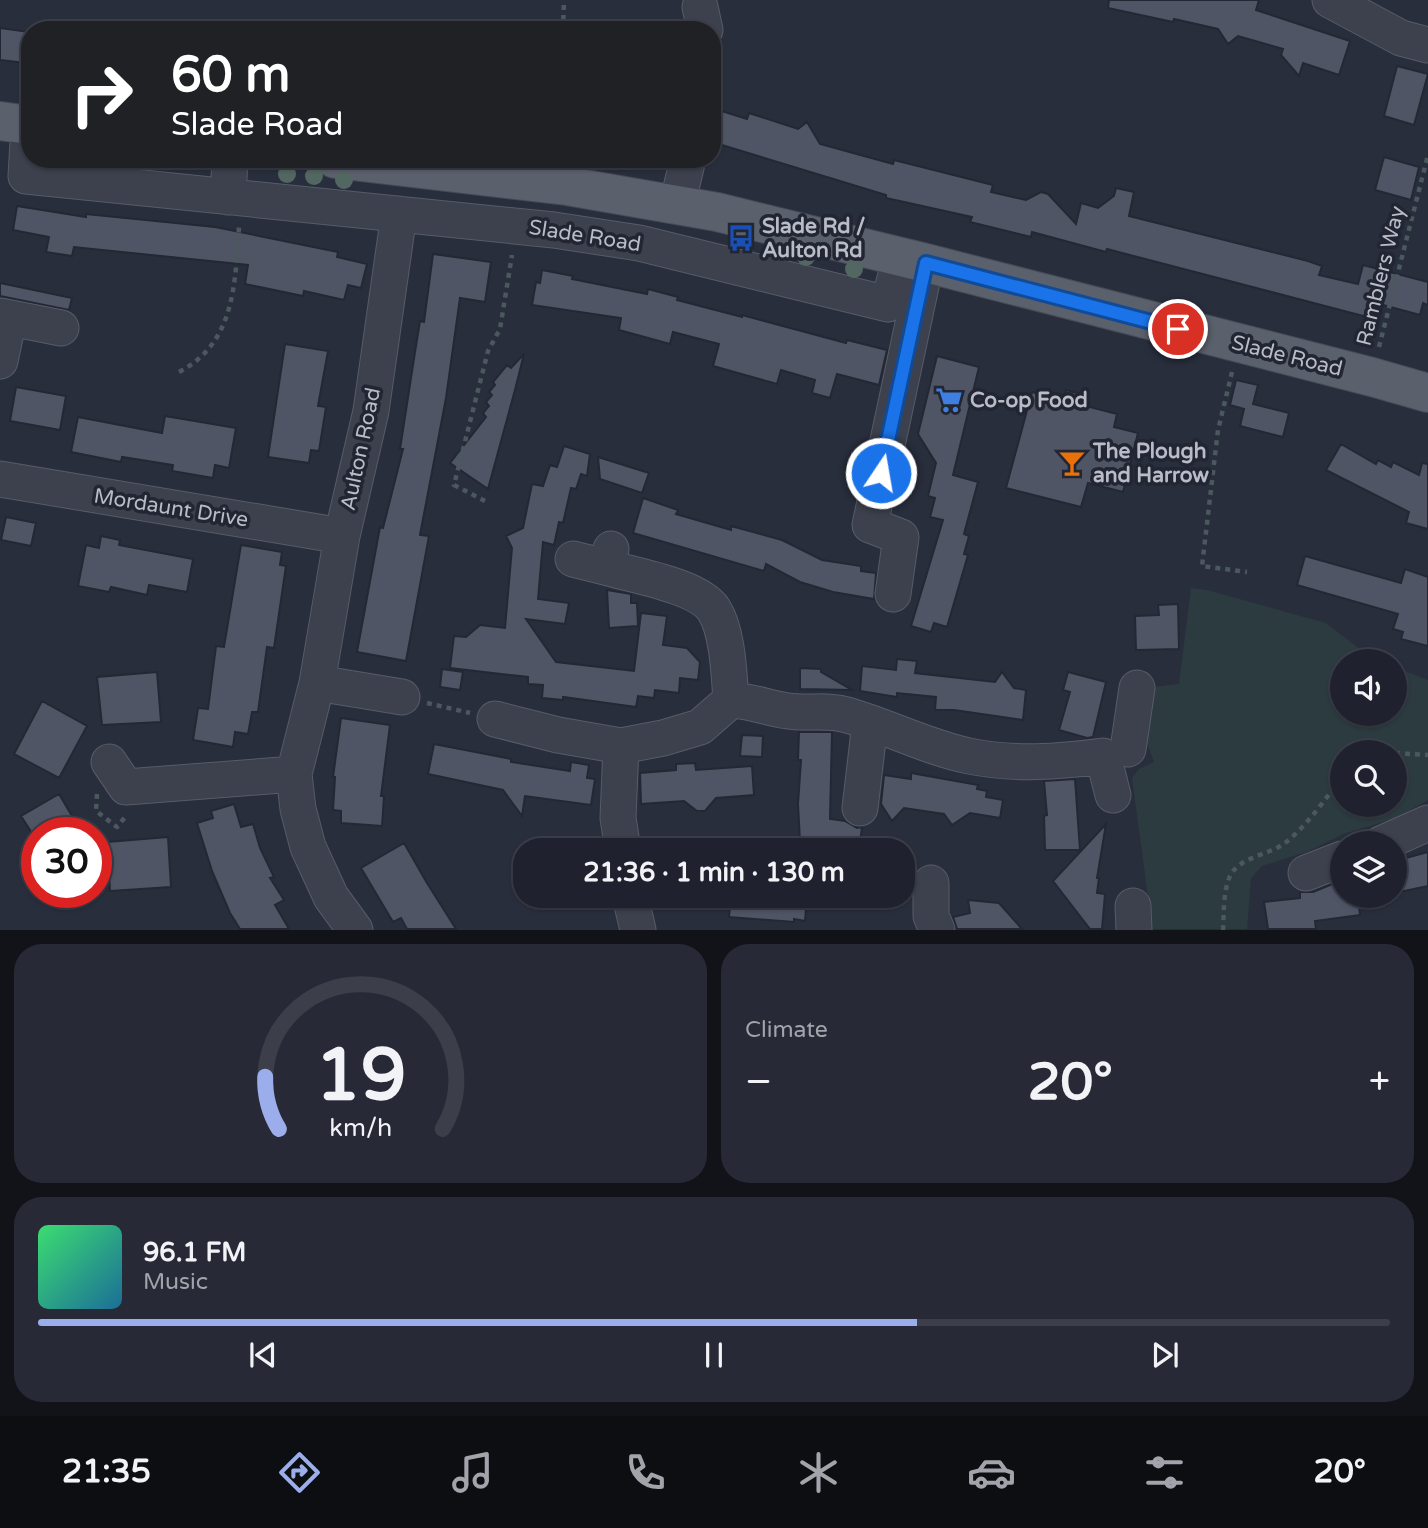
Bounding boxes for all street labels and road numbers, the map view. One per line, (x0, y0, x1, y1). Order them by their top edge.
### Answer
street label: Ramblers Way (1352, 203, 1410, 349)
street label: Slade Road (527, 215, 643, 257)
street label: Slade Road (1229, 330, 1345, 382)
street label: Aulton Road (336, 385, 386, 513)
street label: Mordaunt Drive (92, 483, 250, 533)

